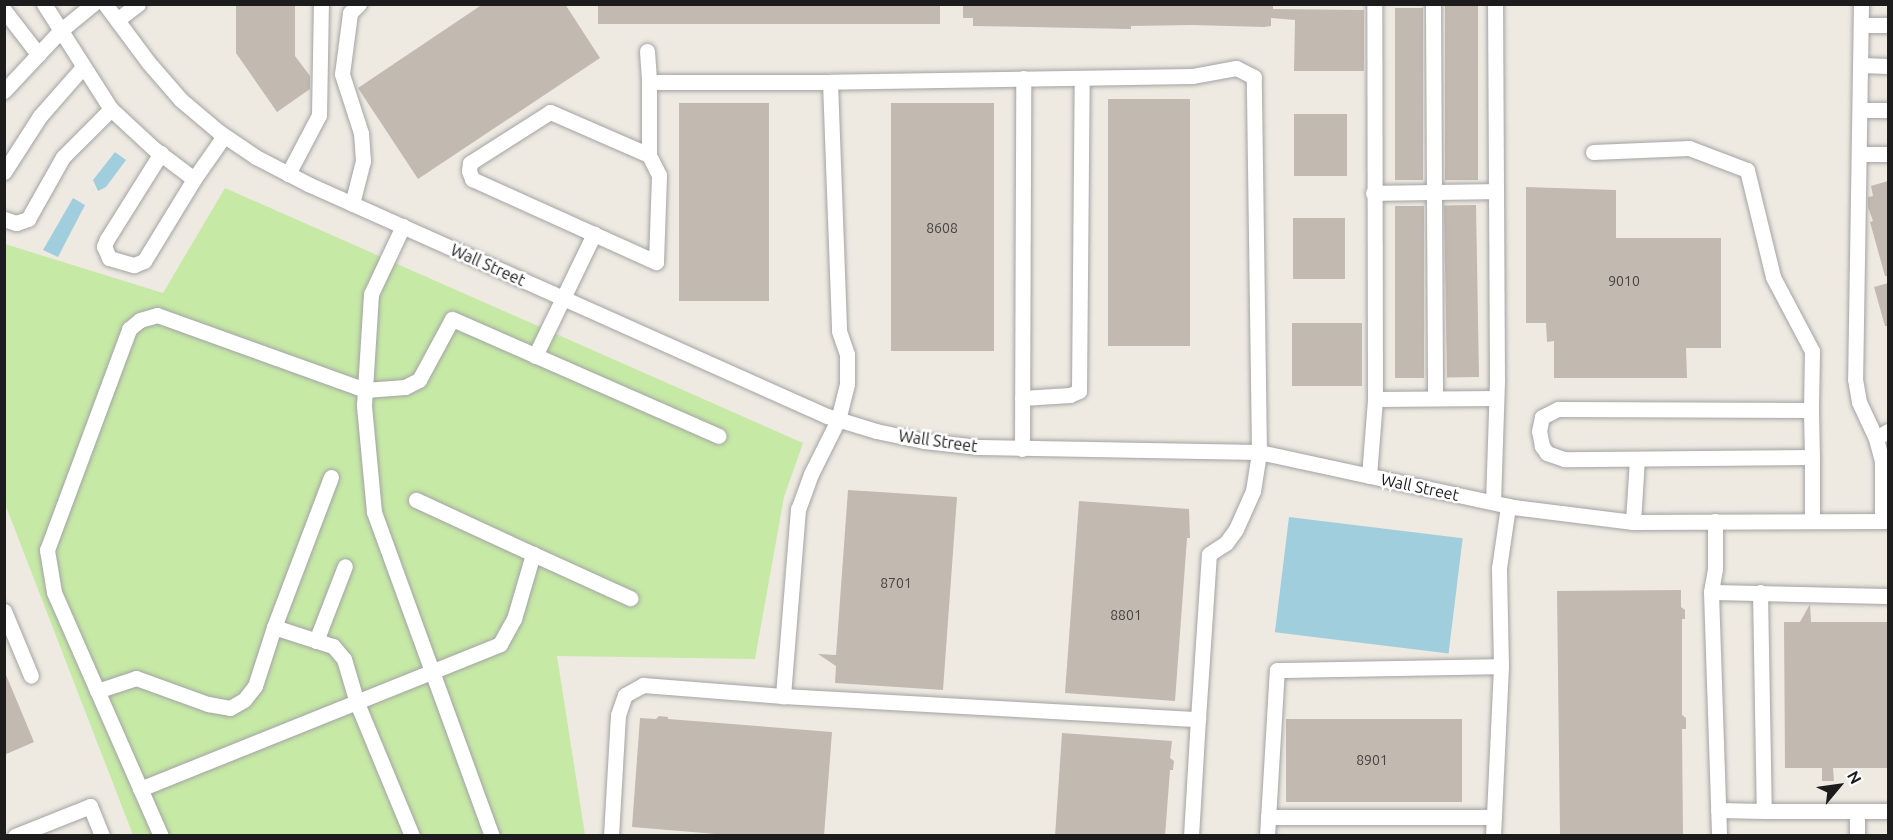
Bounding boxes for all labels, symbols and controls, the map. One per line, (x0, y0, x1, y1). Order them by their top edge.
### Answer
house number: 8608 (926, 220, 958, 236)
street label: Wall Street (448, 240, 528, 290)
house number: 9010 (1608, 273, 1640, 289)
street label: Wall Street (897, 426, 979, 456)
street label: Wall Street (1379, 469, 1461, 505)
house number: 8701 (880, 575, 912, 591)
house number: 8801 (1110, 607, 1142, 623)
house number: 8901 (1356, 752, 1388, 768)
north arrow (1809, 756, 1869, 816)
text: N (1844, 768, 1866, 787)

